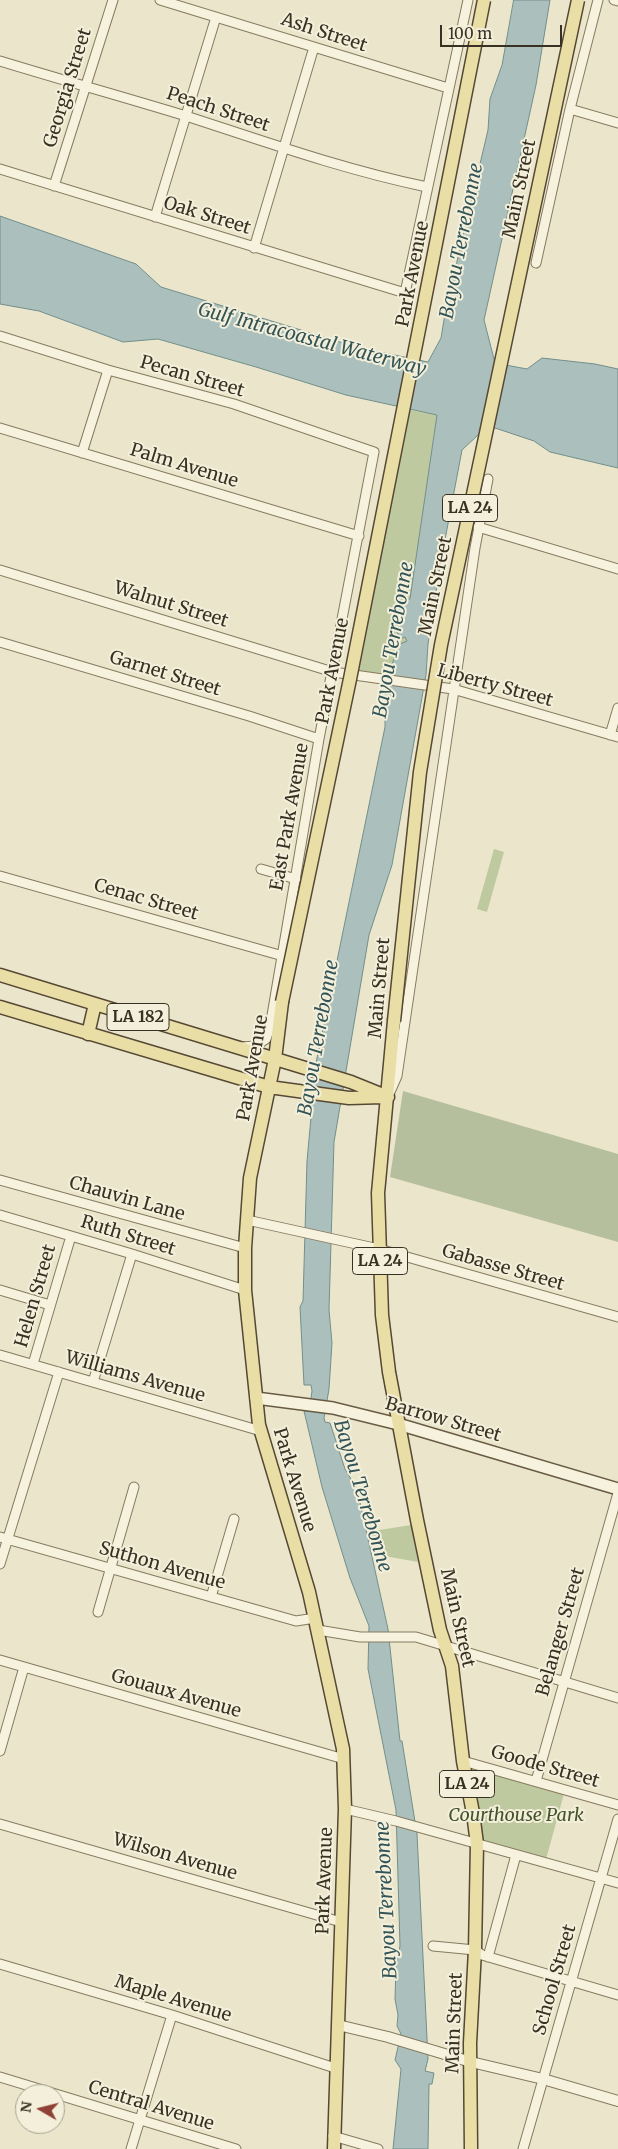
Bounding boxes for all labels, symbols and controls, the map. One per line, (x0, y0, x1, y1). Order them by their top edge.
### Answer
street label: Ash Street (278, 9, 370, 57)
scale bar (443, 15, 566, 47)
text: 100 m (448, 24, 492, 43)
street label: Georgia Street (40, 26, 96, 150)
street label: Peach Street (164, 83, 272, 137)
street label: Main Street (499, 137, 541, 241)
water label: Bayou Terrebonne (436, 161, 488, 321)
street label: Oak Street (161, 193, 253, 239)
street label: Park Avenue (392, 219, 434, 329)
water label: Gulf Intracoastal Waterway (195, 299, 429, 381)
street label: Pecan Street (137, 352, 247, 402)
street label: Palm Avenue (127, 439, 241, 493)
road number: LA 24 (442, 494, 498, 522)
street label: Main Street (415, 534, 457, 638)
water label: Bayou Terrebonne (369, 560, 419, 720)
street label: Walnut Street (111, 577, 231, 633)
street label: Park Avenue (312, 616, 354, 726)
street label: Garnet Street (107, 647, 223, 701)
street label: Liberty Street (435, 660, 555, 712)
street label: East Park Avenue (266, 742, 314, 892)
street label: Cenac Street (91, 875, 201, 925)
street label: Main Street (365, 937, 395, 1039)
water label: Bayou Terrebonne (294, 958, 344, 1118)
road number: LA 182 (107, 1004, 169, 1030)
street label: Park Avenue (233, 1013, 273, 1123)
street label: Chauvin Lane (67, 1172, 187, 1226)
street label: Ruth Street (78, 1211, 178, 1261)
street label: Gabasse Street (439, 1240, 567, 1296)
street label: Helen Street (11, 1242, 61, 1350)
road number: LA 24 (352, 1248, 408, 1274)
street label: Williams Avenue (63, 1347, 207, 1407)
street label: Barrow Street (383, 1393, 503, 1447)
water label: Bayou Terrebonne (328, 1417, 396, 1575)
street label: Park Avenue (268, 1425, 320, 1535)
street label: Suthon Avenue (96, 1538, 228, 1594)
street label: Belanger Street (532, 1565, 590, 1699)
street label: Main Street (435, 1566, 479, 1670)
street label: Gouaux Avenue (109, 1665, 243, 1723)
street label: Goode Street (488, 1741, 602, 1793)
road number: LA 24 (440, 1770, 494, 1798)
park label: Courthouse Park (448, 1805, 584, 1827)
water label: Bayou Terrebonne (371, 1820, 403, 1980)
street label: Park Avenue (312, 1827, 338, 1935)
street label: Wilson Avenue (111, 1829, 239, 1885)
street label: School Street (529, 1922, 581, 2038)
street label: Maple Avenue (112, 1971, 234, 2027)
street label: Main Street (442, 1972, 468, 2074)
street label: Central Avenue (86, 2077, 216, 2135)
north arrow (15, 2084, 65, 2134)
text: N (16, 2100, 36, 2114)

